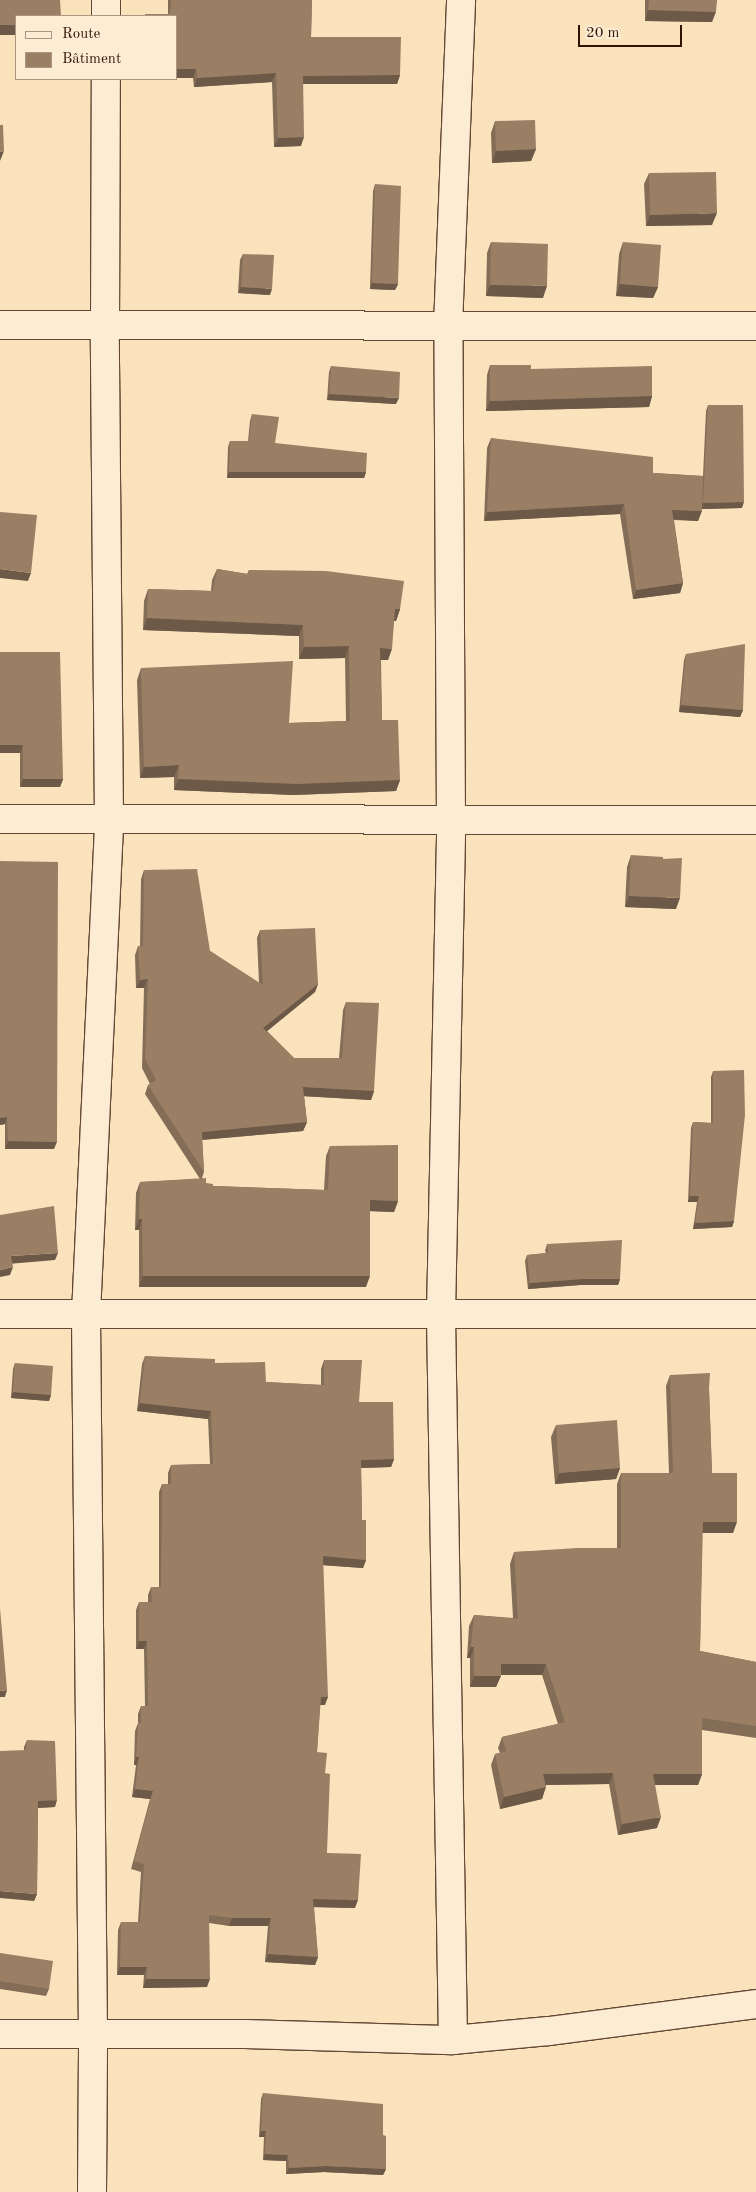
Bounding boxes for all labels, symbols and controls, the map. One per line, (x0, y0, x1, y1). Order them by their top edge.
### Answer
legend (15, 15, 178, 80)
scale bar (581, 15, 685, 47)
text: 20 m (586, 26, 620, 41)
text: Route (62, 27, 100, 42)
text: Bâtiment (62, 52, 121, 67)

